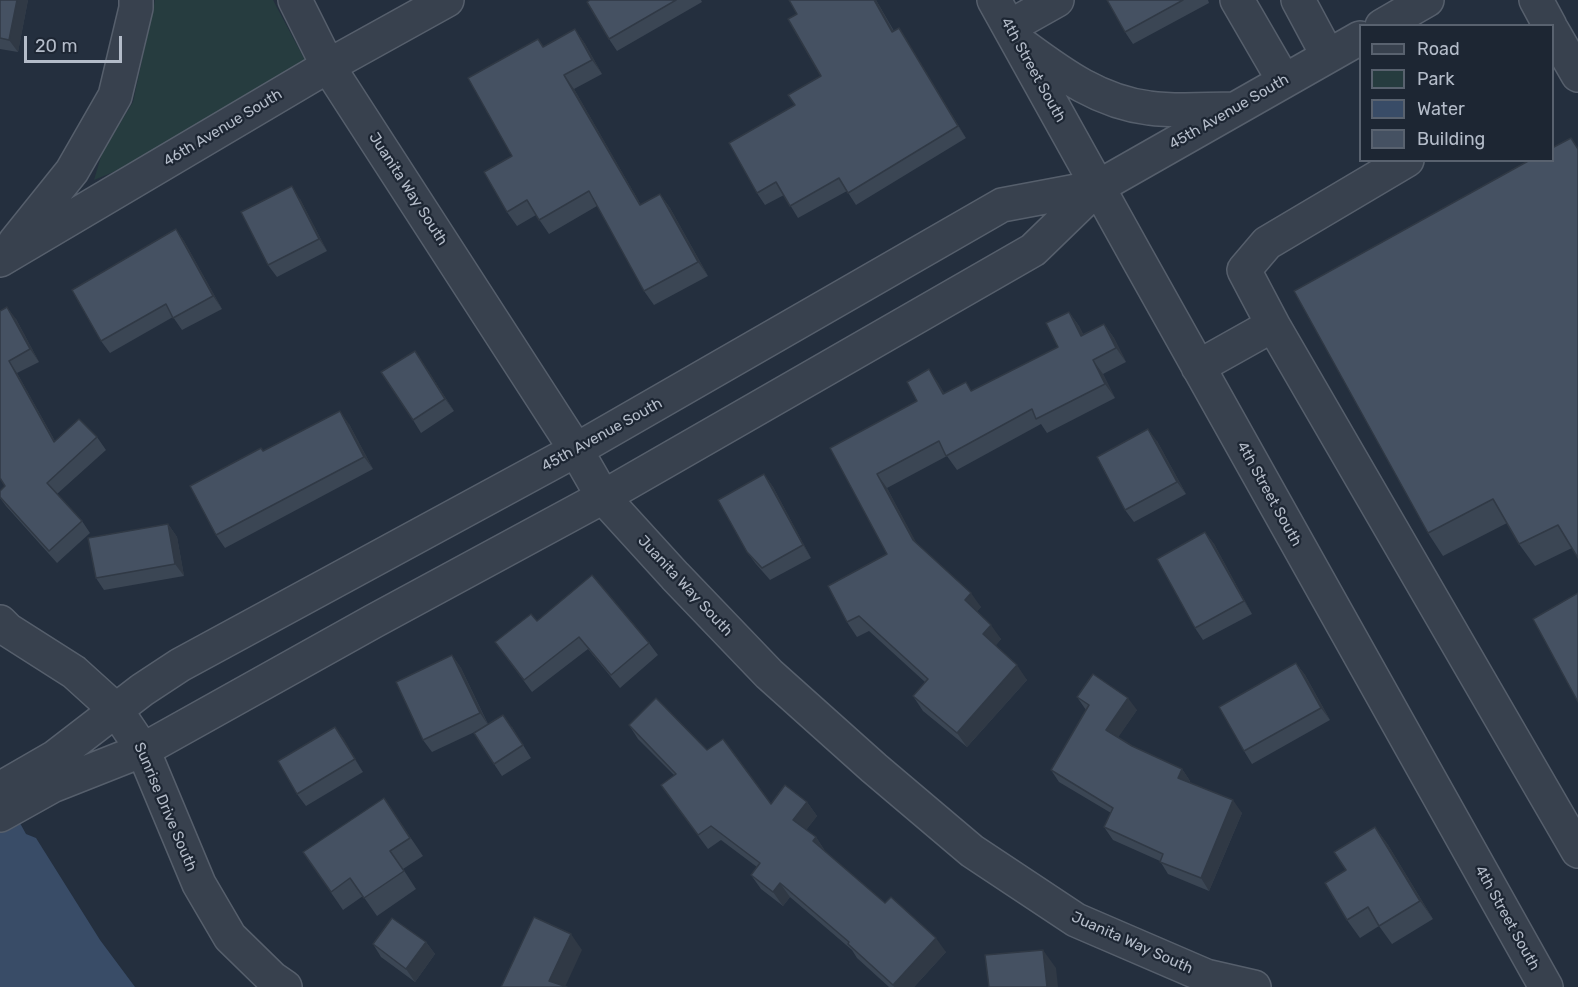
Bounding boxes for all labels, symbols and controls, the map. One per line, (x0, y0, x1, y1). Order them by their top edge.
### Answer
street label: 4th Street South (997, 14, 1069, 126)
scale bar (27, 24, 124, 62)
legend (1359, 24, 1554, 162)
text: 20 m (35, 35, 77, 57)
text: Road (1417, 38, 1460, 60)
text: Park (1417, 68, 1454, 90)
street label: 45th Avenue South (1166, 70, 1292, 154)
street label: 46th Avenue South (160, 85, 286, 171)
text: Water (1417, 98, 1465, 120)
text: Building (1417, 128, 1485, 150)
street label: Juanita Way South (365, 129, 451, 249)
street label: 45th Avenue South (539, 394, 665, 476)
street label: 4th Street South (1233, 438, 1305, 550)
street label: Juanita Way South (634, 532, 736, 640)
street label: Sunrise Drive South (130, 740, 200, 874)
street label: 4th Street South (1471, 862, 1543, 974)
street label: Juanita Way South (1068, 908, 1196, 978)

